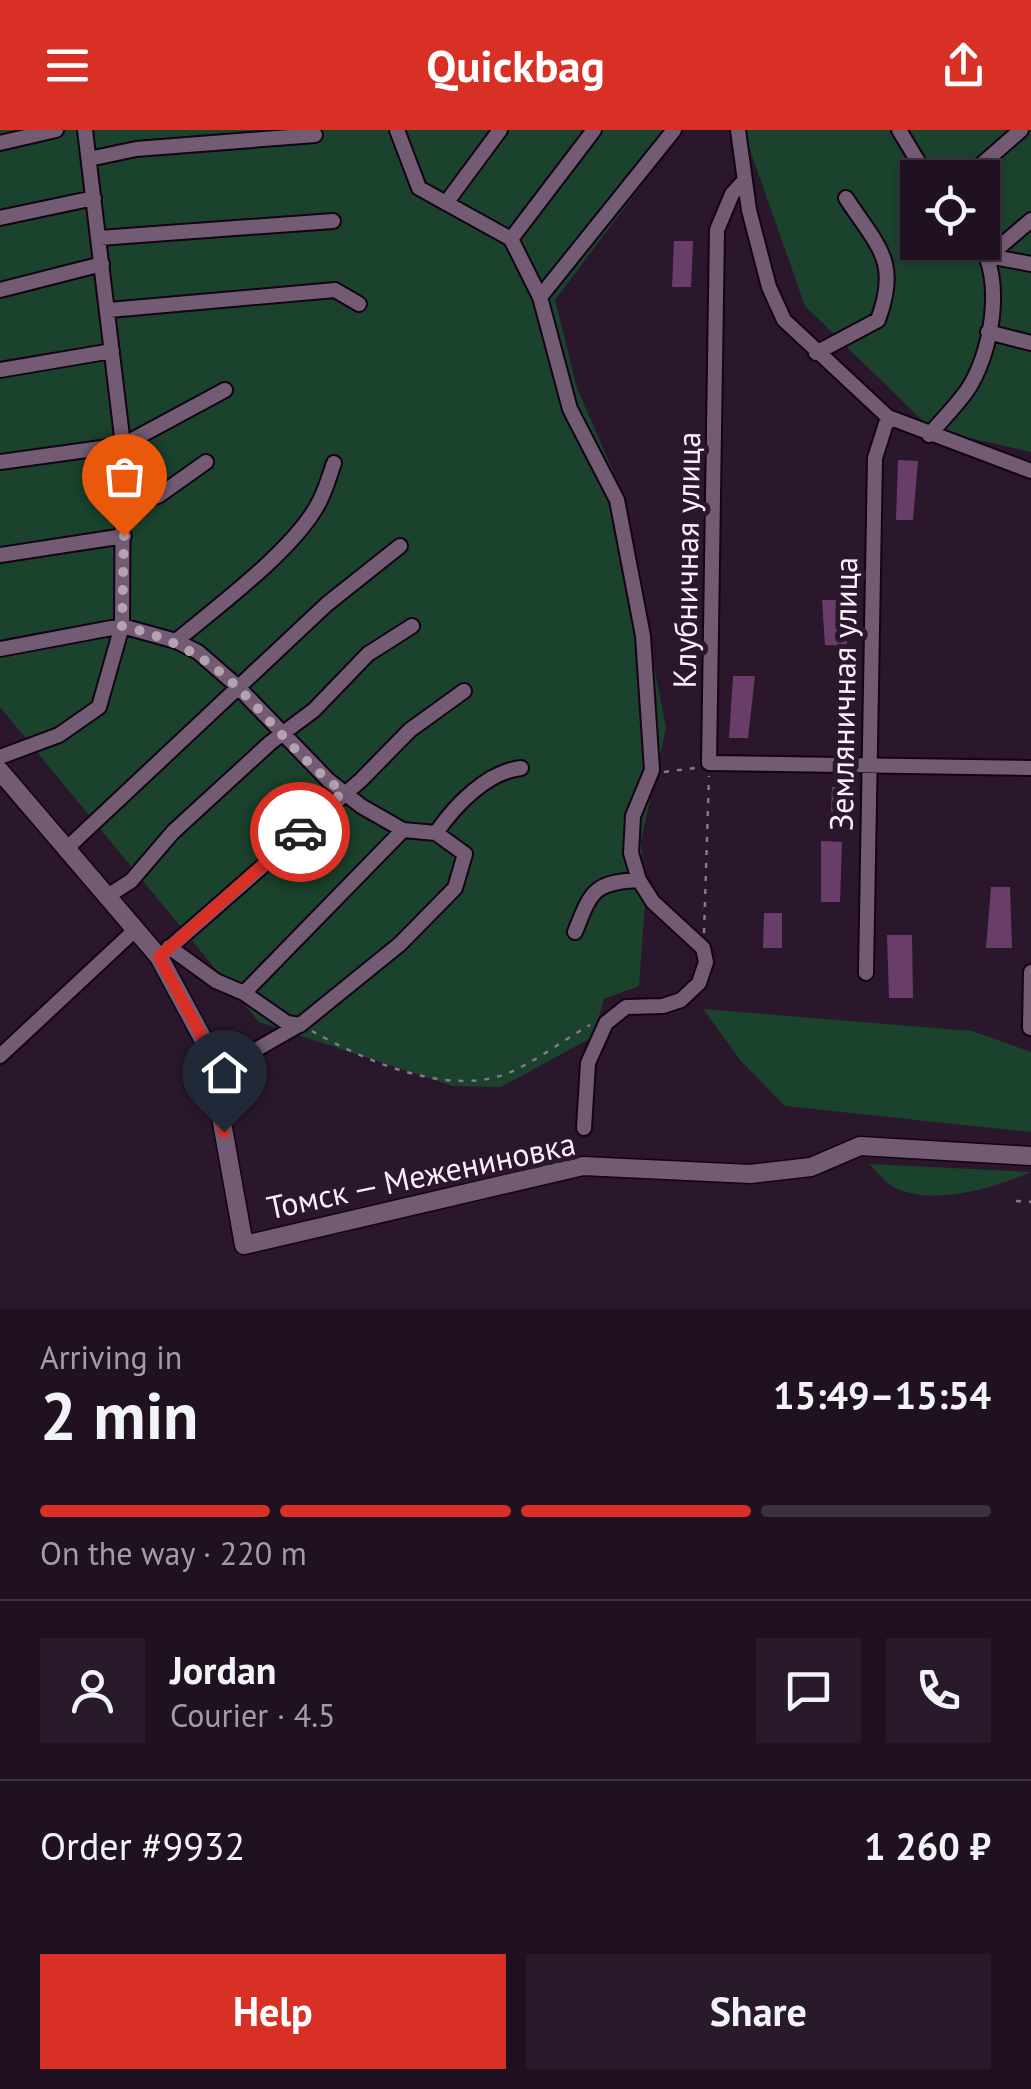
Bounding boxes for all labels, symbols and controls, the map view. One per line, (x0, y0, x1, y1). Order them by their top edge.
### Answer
text: Quickbag (426, 36, 605, 94)
icon: menu (40, 38, 95, 93)
icon: share (936, 38, 991, 93)
map controls (900, 160, 1000, 260)
button: locate (900, 160, 1000, 260)
street label: Клубничная улица (663, 431, 709, 689)
pin (82, 434, 167, 537)
icon: bag (97, 449, 152, 504)
street label: Земляничная улица (820, 557, 866, 831)
courier (250, 782, 350, 882)
icon: car (273, 805, 328, 860)
pin (182, 1030, 267, 1133)
icon: home (197, 1045, 252, 1100)
street label: Томск — Межениновка (263, 1122, 579, 1228)
text: Arriving in (40, 1336, 182, 1378)
text: 15:49–15:54 (773, 1370, 991, 1419)
text: 2 min (40, 1373, 199, 1457)
text: On the way · 220 m (40, 1532, 307, 1574)
button: person (40, 1638, 145, 1743)
button: chat (756, 1638, 861, 1743)
button: phone (886, 1638, 991, 1743)
text: Jordan (170, 1645, 276, 1694)
text: Courier · 4.5 (170, 1694, 336, 1736)
text: Order #9932 (40, 1821, 245, 1870)
text: 1 260 ₽ (864, 1821, 991, 1870)
button: Help (40, 1954, 506, 2069)
button: Share (526, 1954, 991, 2069)

